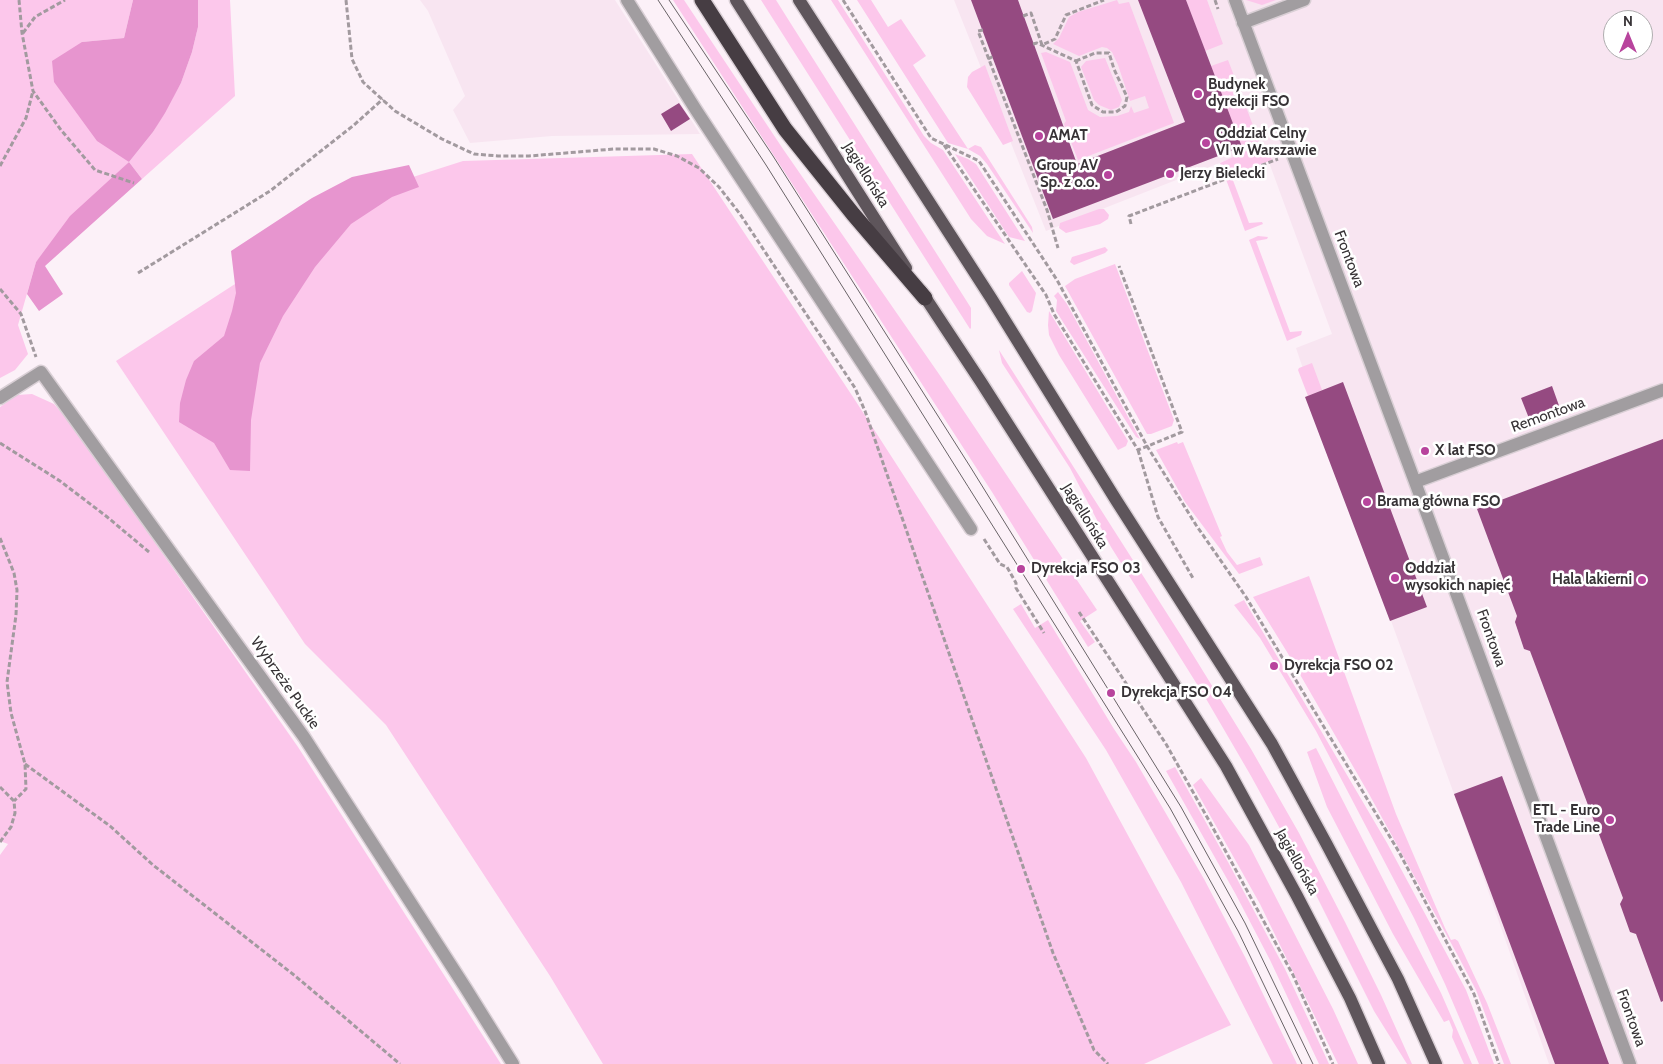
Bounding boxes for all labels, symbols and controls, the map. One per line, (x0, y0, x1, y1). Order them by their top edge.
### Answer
north arrow (1603, 10, 1653, 60)
text: N (1623, 12, 1633, 30)
place label: Budynek dyrekcji FSO (1208, 76, 1289, 111)
marker: Budynek dyrekcji FSO (1192, 88, 1204, 100)
place label: Oddział Celny VI w Warszawie (1216, 125, 1316, 160)
place label: AMAT (1049, 127, 1088, 145)
marker: AMAT (1033, 130, 1045, 142)
marker: Oddział Celny VI w Warszawie (1200, 137, 1212, 149)
street label: Jagiellońska (839, 139, 893, 211)
place label: Group AV Sp. z o.o. (1037, 157, 1098, 192)
place label: Jerzy Bielecki (1180, 165, 1265, 183)
marker: Jerzy Bielecki (1164, 168, 1176, 180)
marker: Group AV Sp. z o.o. (1102, 169, 1114, 181)
street label: Frontowa (1330, 228, 1368, 290)
street label: Remontowa (1509, 393, 1587, 437)
place label: X lat FSO (1435, 442, 1496, 460)
marker: X lat FSO (1419, 445, 1431, 457)
street label: Jagiellońska (1058, 480, 1112, 552)
place label: Brama główna FSO (1377, 493, 1500, 511)
marker: Brama główna FSO (1361, 496, 1373, 508)
place label: Dyrekcja FSO 03 (1031, 560, 1141, 578)
place label: Oddział wysokich napięć (1405, 560, 1511, 595)
marker: Dyrekcja FSO 03 (1015, 563, 1027, 575)
place label: Hala lakierni (1552, 571, 1632, 589)
marker: Oddział wysokich napięć (1389, 572, 1401, 584)
marker: Hala lakierni (1636, 574, 1648, 586)
street label: Frontowa (1472, 607, 1510, 669)
street label: Wybrzeże Puckie (247, 634, 323, 732)
place label: Dyrekcja FSO 02 (1284, 657, 1393, 675)
marker: Dyrekcja FSO 02 (1268, 660, 1280, 672)
place label: Dyrekcja FSO 04 (1121, 684, 1232, 702)
marker: Dyrekcja FSO 04 (1105, 687, 1117, 699)
place label: ETL - Euro Trade Line (1533, 802, 1600, 837)
marker: ETL - Euro Trade Line (1604, 814, 1616, 826)
street label: Jagiellońska (1271, 826, 1323, 898)
street label: Frontowa (1612, 987, 1650, 1049)

